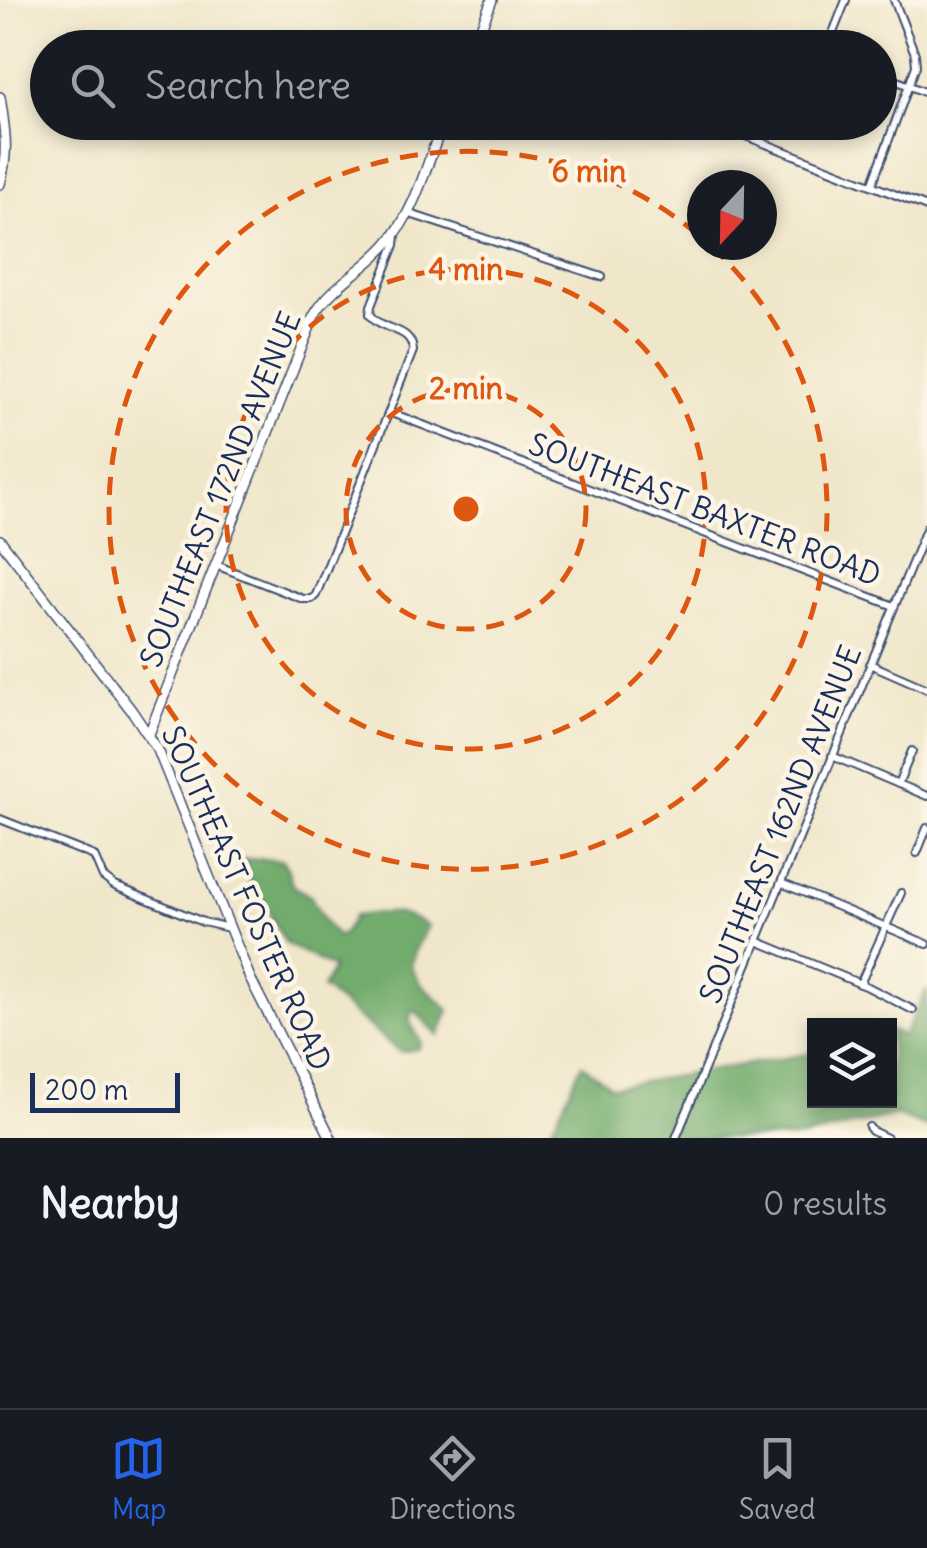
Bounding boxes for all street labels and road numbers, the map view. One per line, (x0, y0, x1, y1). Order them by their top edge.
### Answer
street label: SOUTHEAST 172ND AVENUE (131, 306, 309, 672)
street label: SOUTHEAST BAXTER ROAD (524, 424, 886, 594)
street label: SOUTHEAST 162ND AVENUE (691, 640, 869, 1008)
street label: SOUTHEAST FOSTER ROAD (154, 720, 340, 1076)

